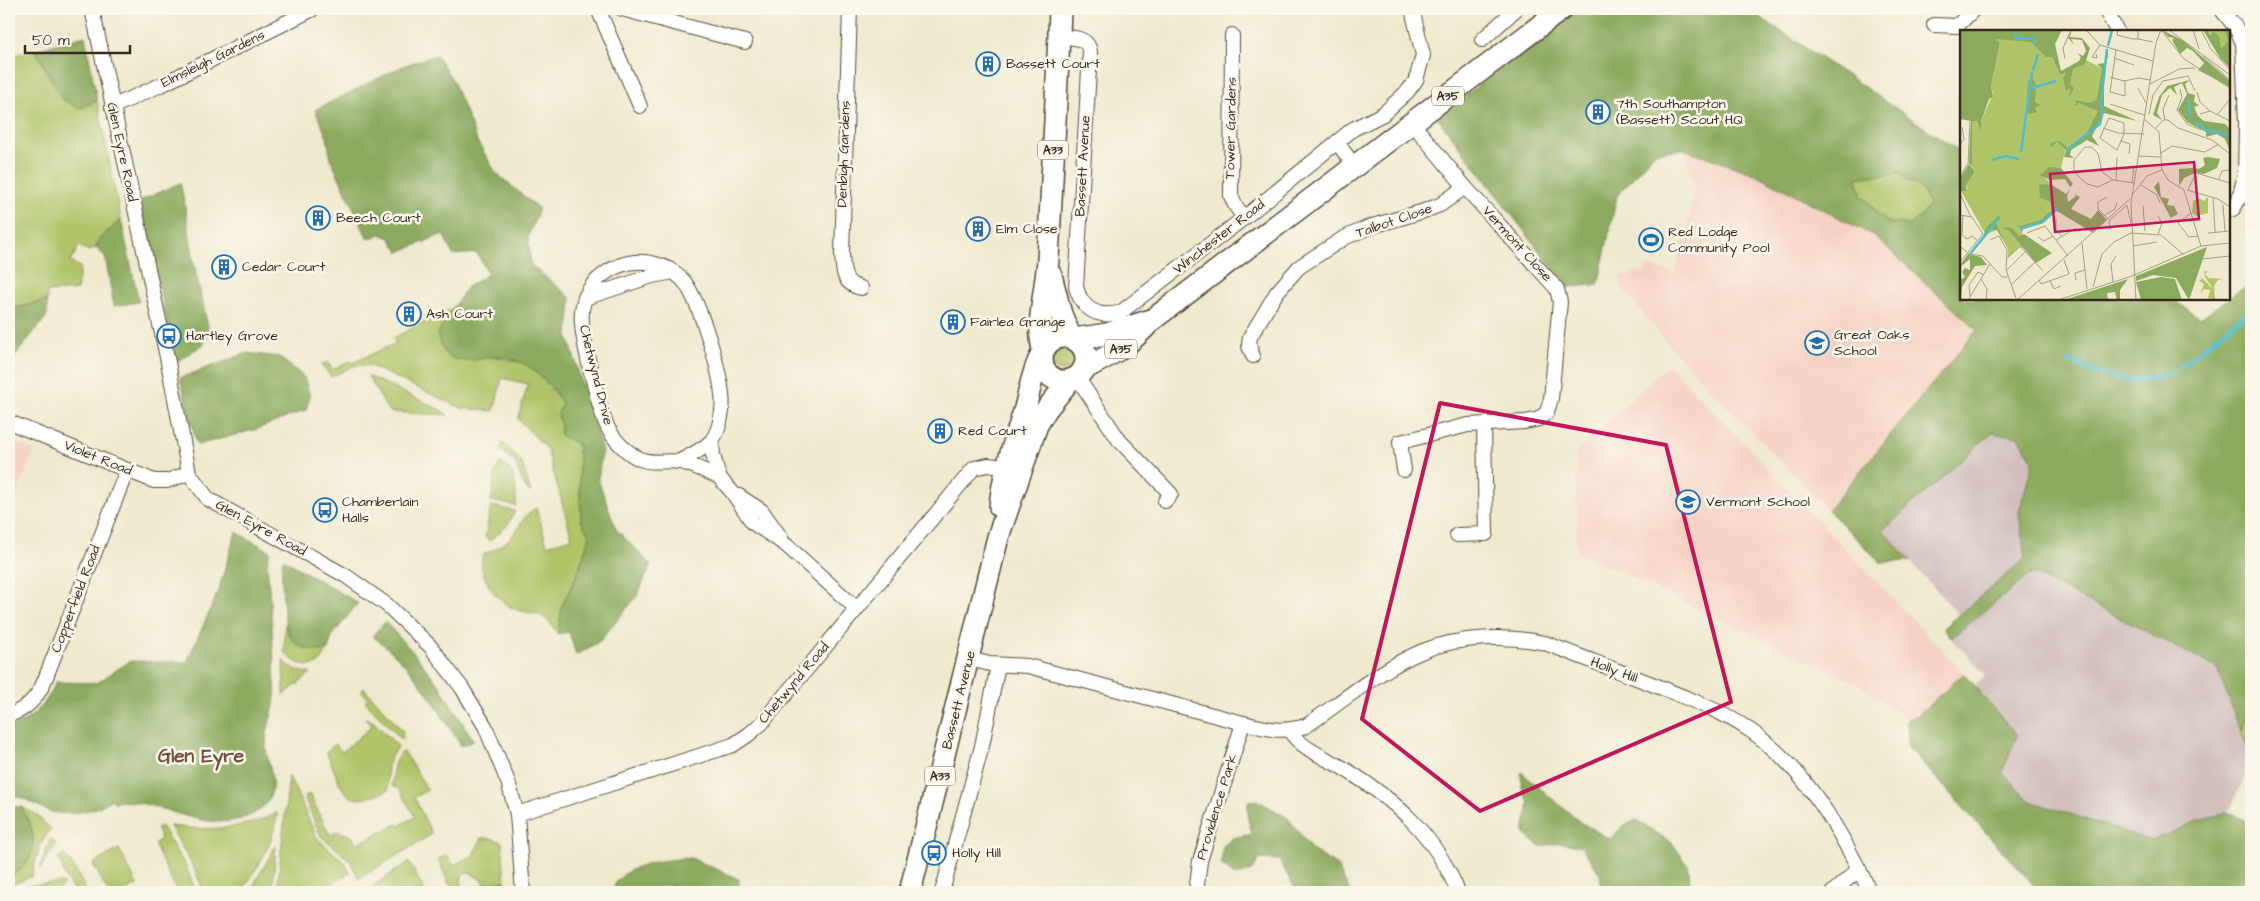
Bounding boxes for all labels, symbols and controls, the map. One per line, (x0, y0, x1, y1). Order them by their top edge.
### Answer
scale bar (25, 22, 130, 54)
street label: Elmsleigh Gardens (158, 25, 268, 93)
text: 50 m (32, 30, 70, 51)
inset map (1960, 30, 2230, 300)
building icon: Bassett Court (975, 51, 1001, 77)
place label: Bassett Court (1006, 54, 1100, 74)
street label: Tower Gardens (1220, 77, 1242, 179)
road number: A35 (1432, 86, 1464, 105)
place label: 7th Southampton (Bassett) Scout HQ (1616, 94, 1743, 130)
building icon: 7th Southampton (Bassett) Scout HQ (1585, 99, 1611, 125)
street label: Glen Eyre Road (102, 100, 142, 204)
street label: Denbigh Gardens (832, 100, 856, 208)
street label: Bassett Avenue (1070, 115, 1096, 217)
road number: A33 (1038, 140, 1068, 160)
street label: Winchester Road (1169, 195, 1269, 279)
street label: Talbot Close (1353, 198, 1435, 243)
street label: Vermont Close (1478, 202, 1557, 287)
building icon: Beech Court (305, 205, 331, 231)
place label: Beech Court (336, 208, 421, 228)
building icon: Elm Close (965, 216, 991, 242)
place label: Elm Close (996, 219, 1058, 239)
place label: Red Lodge Community Pool (1668, 222, 1770, 258)
sports icon: Red Lodge Community Pool (1638, 227, 1664, 253)
building icon: Cedar Court (211, 254, 237, 280)
place label: Cedar Court (242, 257, 326, 277)
building icon: Ash Court (396, 301, 422, 327)
place label: Ash Court (426, 304, 493, 324)
building icon: Fairlea Grange (940, 309, 966, 335)
place label: Fairlea Grange (970, 312, 1066, 332)
bus stop icon: Hartley Grove (156, 323, 182, 349)
street label: Chetwynd Drive (574, 323, 618, 428)
place label: Great Oaks School (1834, 325, 1910, 361)
place label: Hartley Grove (186, 326, 279, 346)
school or university icon: Great Oaks School (1804, 330, 1830, 356)
road number: A35 (1105, 339, 1137, 358)
building icon: Red Court (927, 418, 953, 444)
place label: Red Court (958, 421, 1027, 441)
street label: Violet Road (61, 435, 135, 481)
school or university icon: Vermont School (1675, 489, 1701, 515)
place label: Chamberlain Halls (342, 492, 418, 528)
place label: Vermont School (1706, 492, 1810, 512)
street label: Glen Eyre Road (212, 495, 310, 561)
bus stop icon: Chamberlain Halls (312, 497, 338, 523)
street label: Copperfield Road (46, 542, 106, 656)
street label: Chetwynd Road (754, 638, 834, 728)
street label: Bassett Avenue (937, 648, 981, 751)
street label: Holly Hill (1588, 652, 1640, 688)
district label: Glen Eyre (158, 743, 245, 771)
street label: Providence Park (1191, 751, 1243, 863)
road number: A33 (925, 766, 955, 786)
bus stop icon: Holly Hill (921, 840, 947, 866)
place label: Holly Hill (952, 843, 1001, 863)

